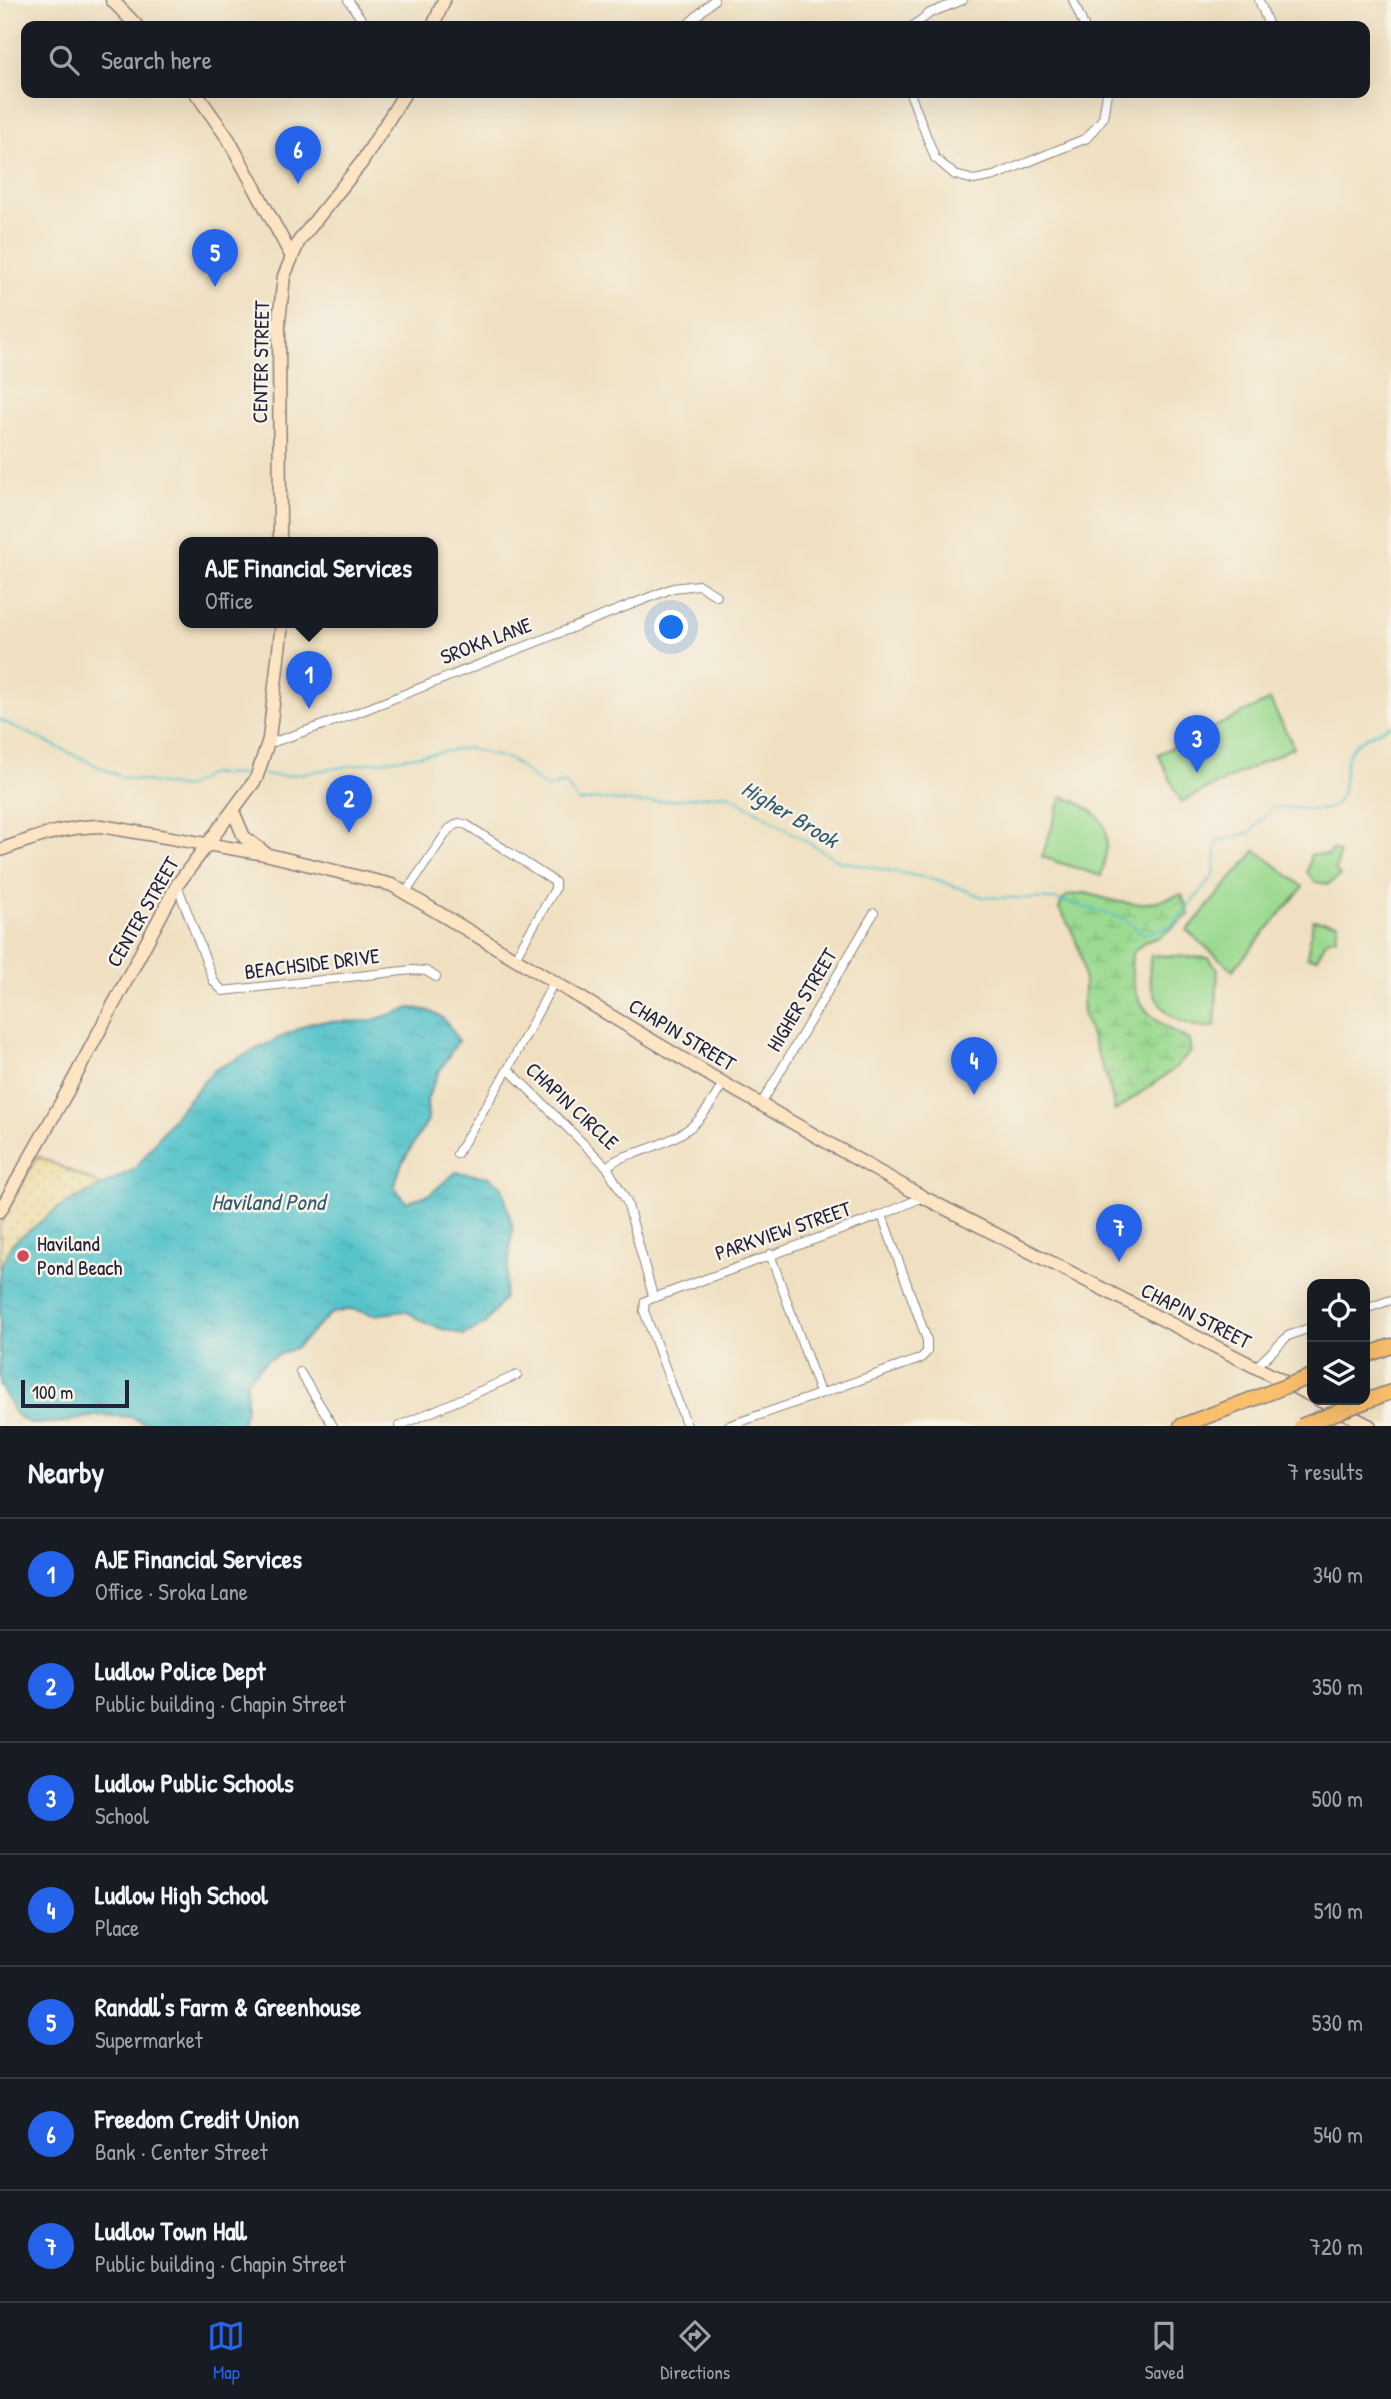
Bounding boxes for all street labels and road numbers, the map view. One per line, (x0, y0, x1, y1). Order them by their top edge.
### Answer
street label: CENTER STREET (245, 299, 276, 424)
street label: SROKA LANE (436, 610, 536, 671)
street label: CENTER STREET (99, 850, 186, 972)
street label: BEACHSIDE DRIVE (243, 941, 381, 986)
street label: HIGHER STREET (759, 942, 844, 1057)
street label: CHAPIN STREET (623, 991, 742, 1079)
street label: CHAPIN CIRCLE (520, 1055, 625, 1156)
street label: PARKVIEW STREET (711, 1193, 856, 1267)
street label: CHAPIN STREET (1136, 1275, 1257, 1356)

